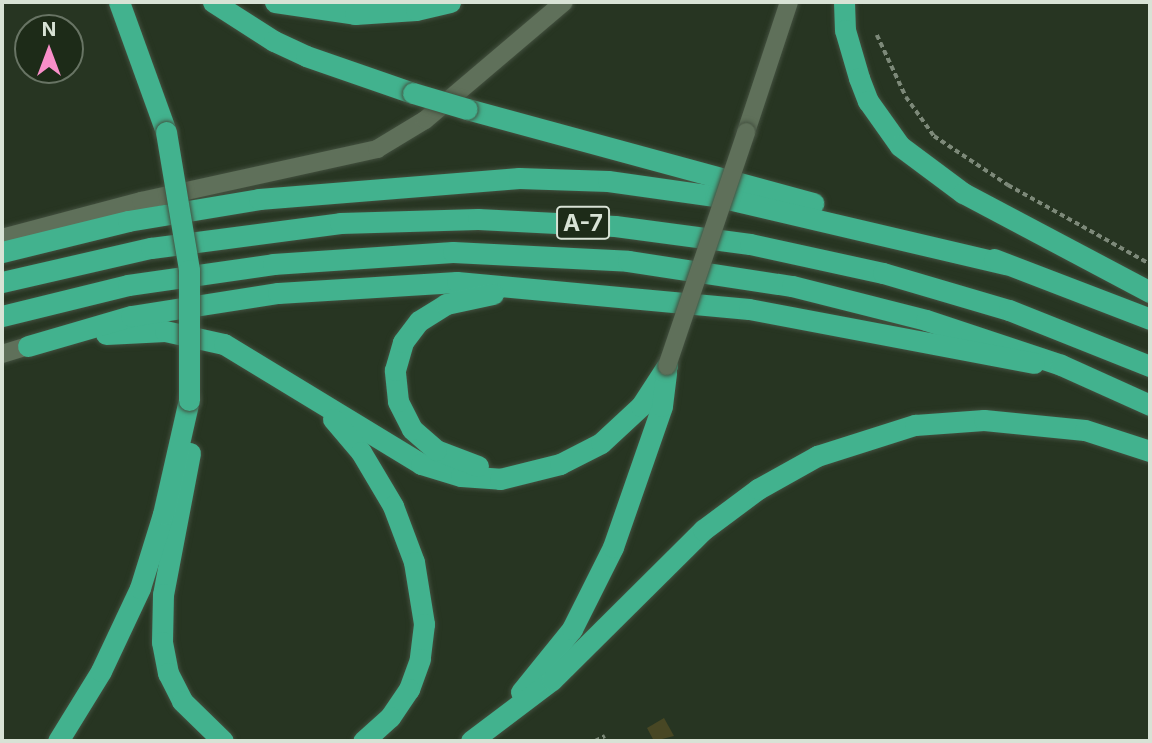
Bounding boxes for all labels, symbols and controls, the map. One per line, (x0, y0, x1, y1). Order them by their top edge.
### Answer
north arrow (14, 14, 84, 84)
text: N (42, 18, 56, 41)
road number: A-7 (555, 204, 611, 243)

